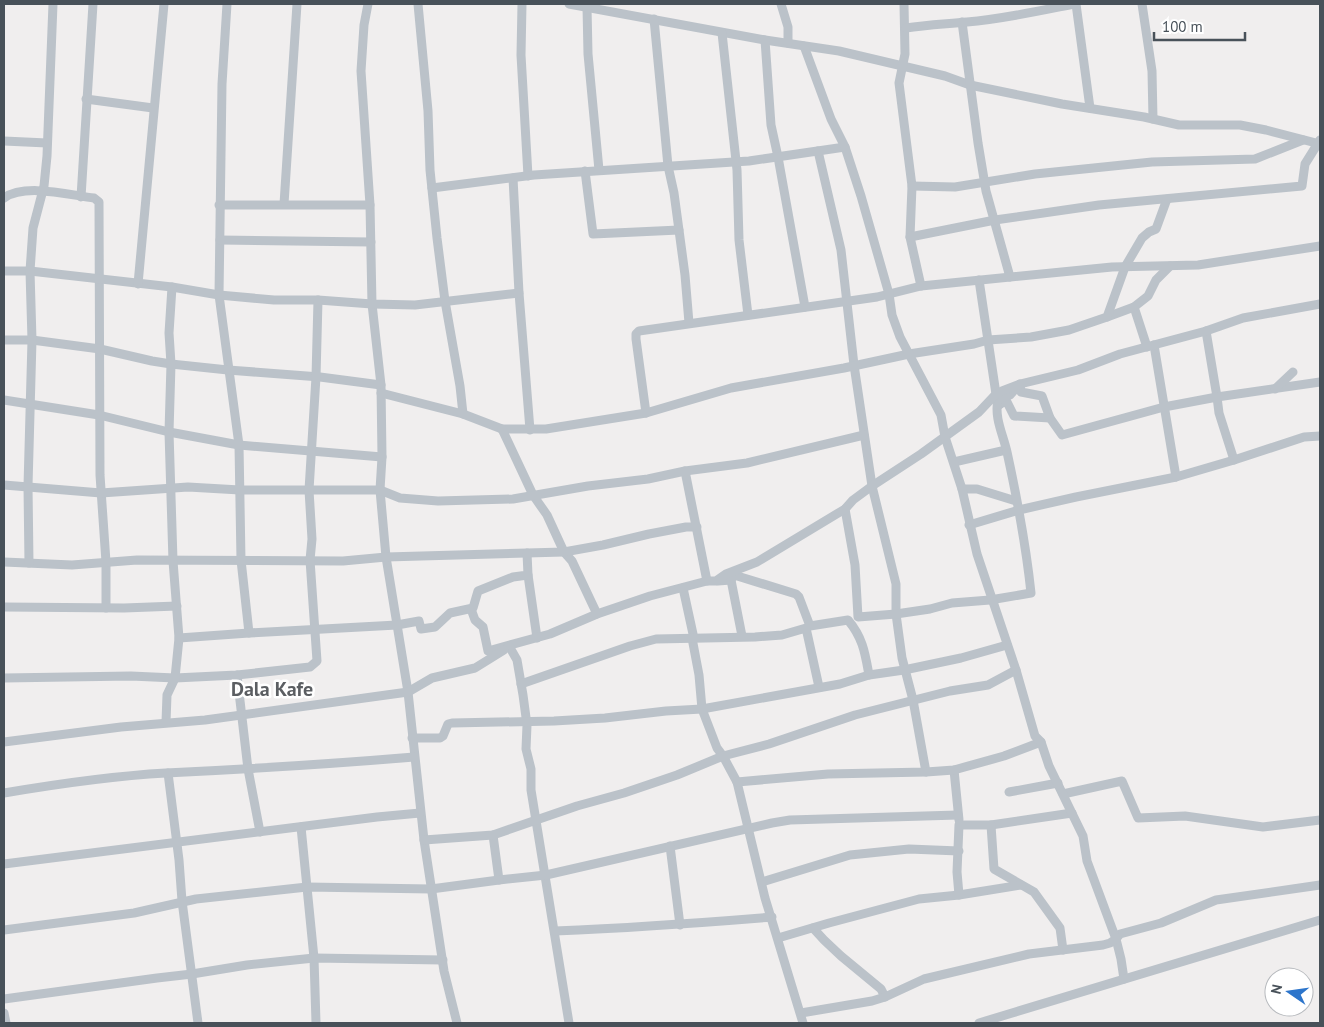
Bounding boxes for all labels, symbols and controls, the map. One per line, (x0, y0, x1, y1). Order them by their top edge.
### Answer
scale bar (1154, 10, 1245, 42)
text: 100 m (1162, 17, 1203, 36)
district label: Dala Kafe (231, 676, 313, 702)
north arrow (1264, 967, 1314, 1017)
text: N (1267, 983, 1286, 996)

